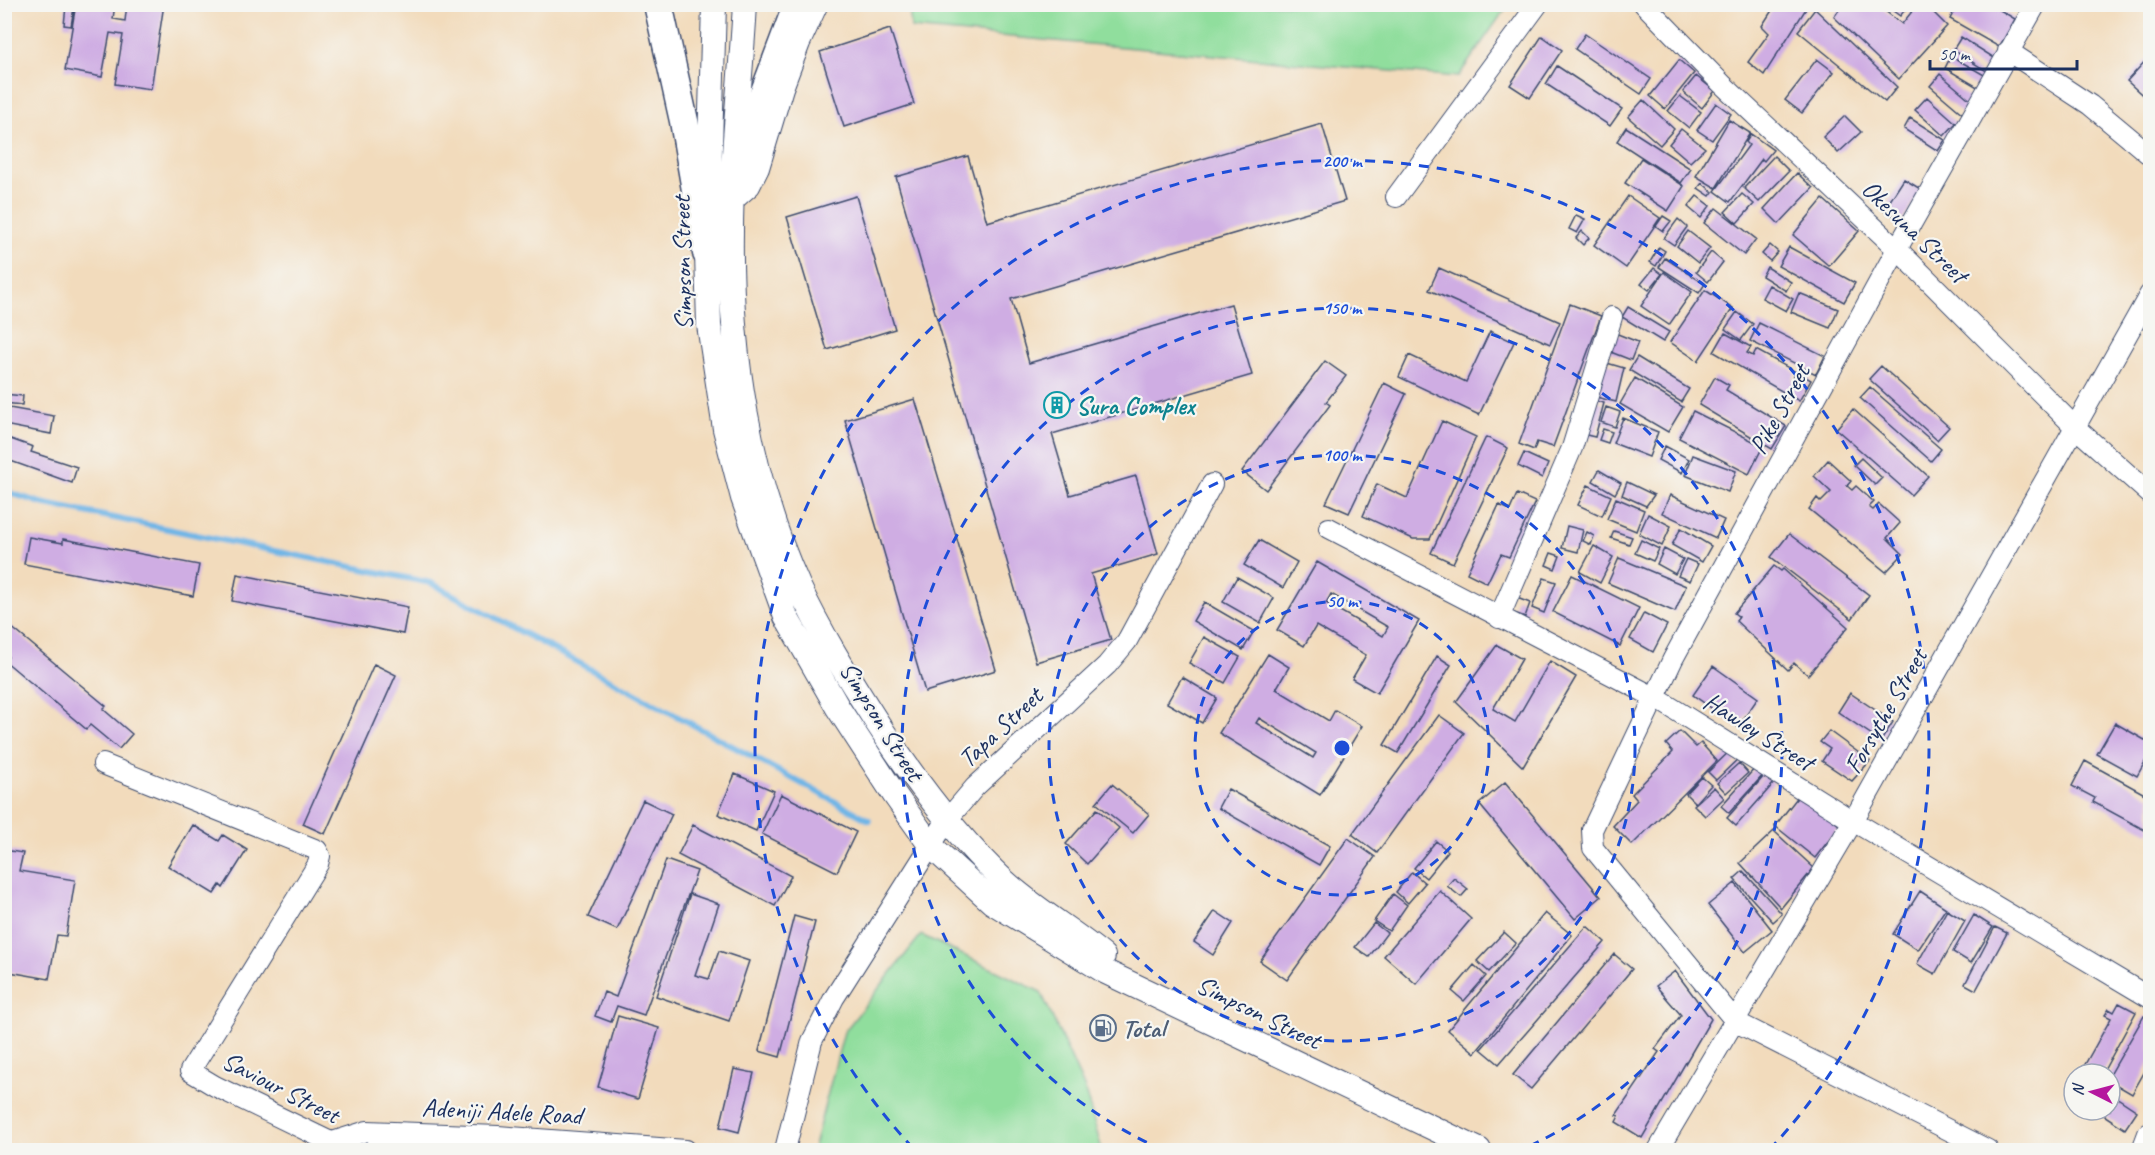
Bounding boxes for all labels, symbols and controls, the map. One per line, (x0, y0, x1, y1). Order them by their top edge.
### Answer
scale bar (1930, 33, 2077, 71)
text: 50 m (1939, 43, 1972, 65)
text: 200 m (1323, 150, 1363, 172)
street label: Okesuna Street (1855, 173, 1977, 293)
street label: Simpson Street (665, 193, 700, 331)
text: 150 m (1323, 297, 1363, 319)
street label: Pike Street (1741, 357, 1819, 460)
place label: Sura Complex (1076, 389, 1197, 422)
building icon: Sura Complex (1042, 390, 1072, 420)
text: 100 m (1323, 444, 1363, 466)
text: 50 m (1327, 590, 1359, 612)
street label: Forsythe Street (1836, 641, 1936, 780)
street label: Simpson Street (832, 655, 932, 789)
street label: Tapa Street (951, 678, 1051, 775)
street label: Hawley Street (1697, 685, 1823, 780)
centre of rings (1332, 738, 1352, 758)
street label: Simpson Street (1191, 968, 1329, 1058)
place label: Total (1122, 1012, 1169, 1045)
fuel station icon: Total (1088, 1013, 1118, 1043)
street label: Saviour Street (217, 1044, 347, 1132)
north arrow (2062, 1062, 2122, 1122)
text: N (2068, 1081, 2089, 1097)
street label: Adeniji Adele Road (421, 1091, 587, 1132)

